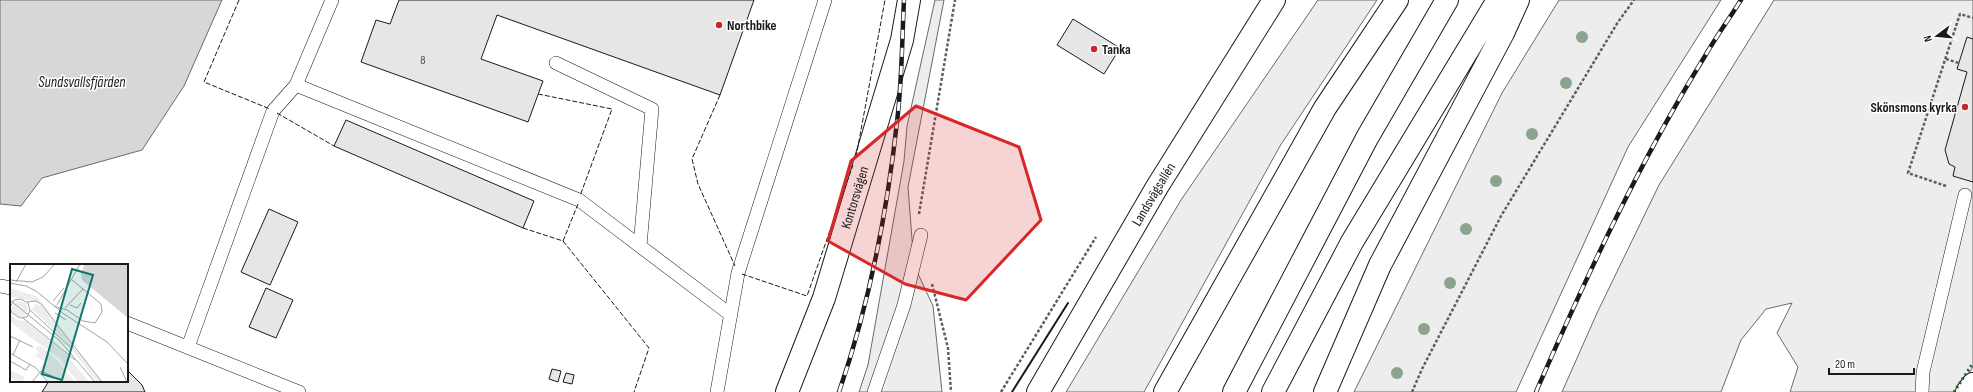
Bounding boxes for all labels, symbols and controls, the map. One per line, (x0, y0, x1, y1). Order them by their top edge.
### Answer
north arrow (1917, 16, 1957, 56)
place label: Northbike (727, 17, 777, 34)
marker: Northbike (714, 20, 724, 30)
text: N (1921, 34, 1935, 43)
place label: Tanka (1102, 41, 1131, 58)
marker: Tanka (1089, 44, 1099, 54)
house number: 8 (420, 53, 426, 68)
water label: Sundsvallsfjärden (38, 73, 126, 92)
place label: Skönsmons kyrka (1871, 99, 1957, 116)
marker: Skönsmons kyrka (1960, 102, 1970, 112)
street label: Landsvägsallén (1128, 160, 1179, 229)
street label: Kontorsvägen (837, 164, 872, 231)
inset map (10, 264, 128, 382)
scale bar (1829, 350, 1914, 376)
text: 20 m (1835, 357, 1855, 372)

